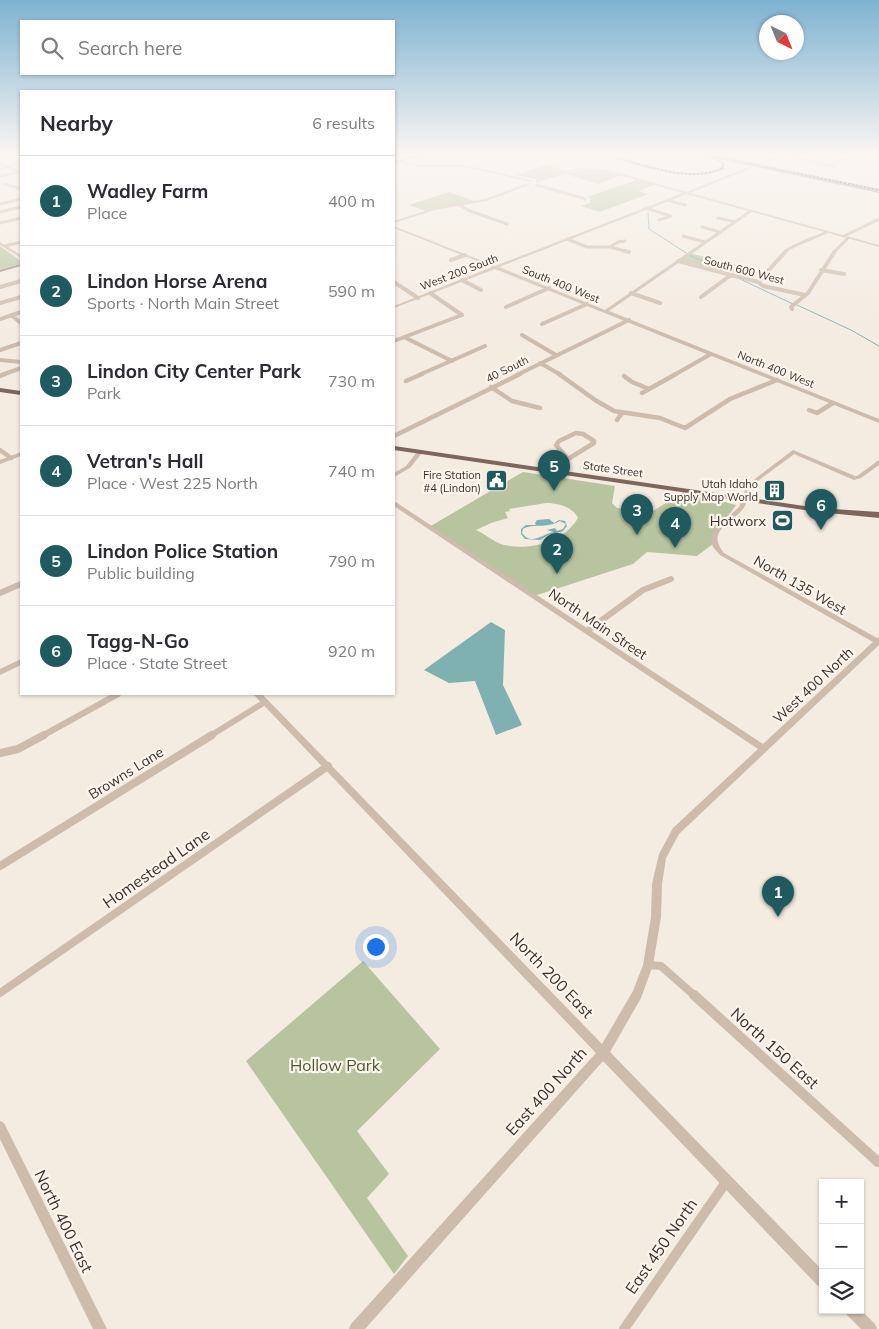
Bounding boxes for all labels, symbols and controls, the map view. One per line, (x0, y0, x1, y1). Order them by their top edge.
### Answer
north arrow (759, 15, 804, 60)
search box (20, 20, 395, 75)
icon: search (38, 34, 66, 62)
text: Search here (78, 36, 182, 60)
text: Nearby (40, 110, 113, 136)
text: 6 results (312, 113, 375, 133)
text: Wadley Farm (87, 179, 208, 203)
text: 1 (51, 191, 61, 211)
text: 400 m (328, 191, 375, 211)
text: Place (87, 203, 127, 223)
street label: West 200 South (418, 251, 500, 293)
street label: South 600 West (703, 253, 786, 287)
street label: South 400 West (520, 262, 602, 306)
text: Lindon Horse Arena (87, 269, 267, 293)
text: 2 (51, 281, 61, 301)
text: 590 m (328, 281, 375, 301)
text: Sports · North Main Street (87, 293, 279, 313)
street label: North 400 West (736, 347, 817, 391)
street label: 40 South (483, 353, 531, 385)
text: Lindon City Center Park (87, 359, 301, 383)
text: 3 (51, 371, 61, 391)
text: 730 m (328, 371, 375, 391)
text: Park (87, 383, 121, 403)
text: Vetran's Hall (87, 449, 203, 473)
pin: 5 (538, 450, 570, 491)
street label: State Street (582, 458, 644, 480)
text: 4 (51, 461, 61, 481)
text: 740 m (328, 461, 375, 481)
place label: Fire Station #4 (Lindon) (423, 468, 481, 495)
public building icon: Fire Station #4 (Lindon) (485, 469, 509, 493)
text: Place · West 225 North (87, 473, 258, 493)
place label: Utah Idaho Supply Map World (664, 477, 758, 504)
building icon: Utah Idaho Supply Map World (762, 478, 786, 502)
pin: 6 (805, 489, 837, 530)
pin: 3 (621, 494, 653, 535)
pin: 4 (659, 507, 691, 548)
sports icon: Hotworx (770, 509, 794, 533)
place label: Hotworx (710, 512, 767, 530)
pin: 2 (541, 533, 573, 574)
text: Lindon Police Station (87, 539, 278, 563)
text: 5 (51, 551, 61, 571)
text: 790 m (328, 551, 375, 571)
street label: North 135 West (751, 551, 849, 619)
text: Public building (87, 563, 195, 583)
street label: North Main Street (545, 584, 651, 664)
text: Tagg-N-Go (87, 629, 189, 653)
text: 6 (51, 641, 61, 661)
text: 920 m (328, 641, 375, 661)
street label: West 400 North (769, 643, 857, 727)
text: Place · State Street (87, 653, 227, 673)
street label: Browns Lane (85, 743, 167, 803)
street label: Homestead Lane (99, 824, 213, 912)
pin: 1 (762, 876, 794, 917)
street label: North 200 East (506, 928, 598, 1022)
your location (363, 934, 389, 960)
street label: North 150 East (727, 1003, 824, 1093)
street label: East 400 North (501, 1043, 591, 1139)
park label: Hollow Park (290, 1055, 381, 1075)
street label: North 400 East (31, 1166, 98, 1276)
map controls (819, 1179, 864, 1314)
button: + (819, 1179, 864, 1224)
street label: East 450 North (621, 1194, 701, 1298)
button: − (819, 1224, 864, 1269)
button: layers (819, 1269, 864, 1314)

